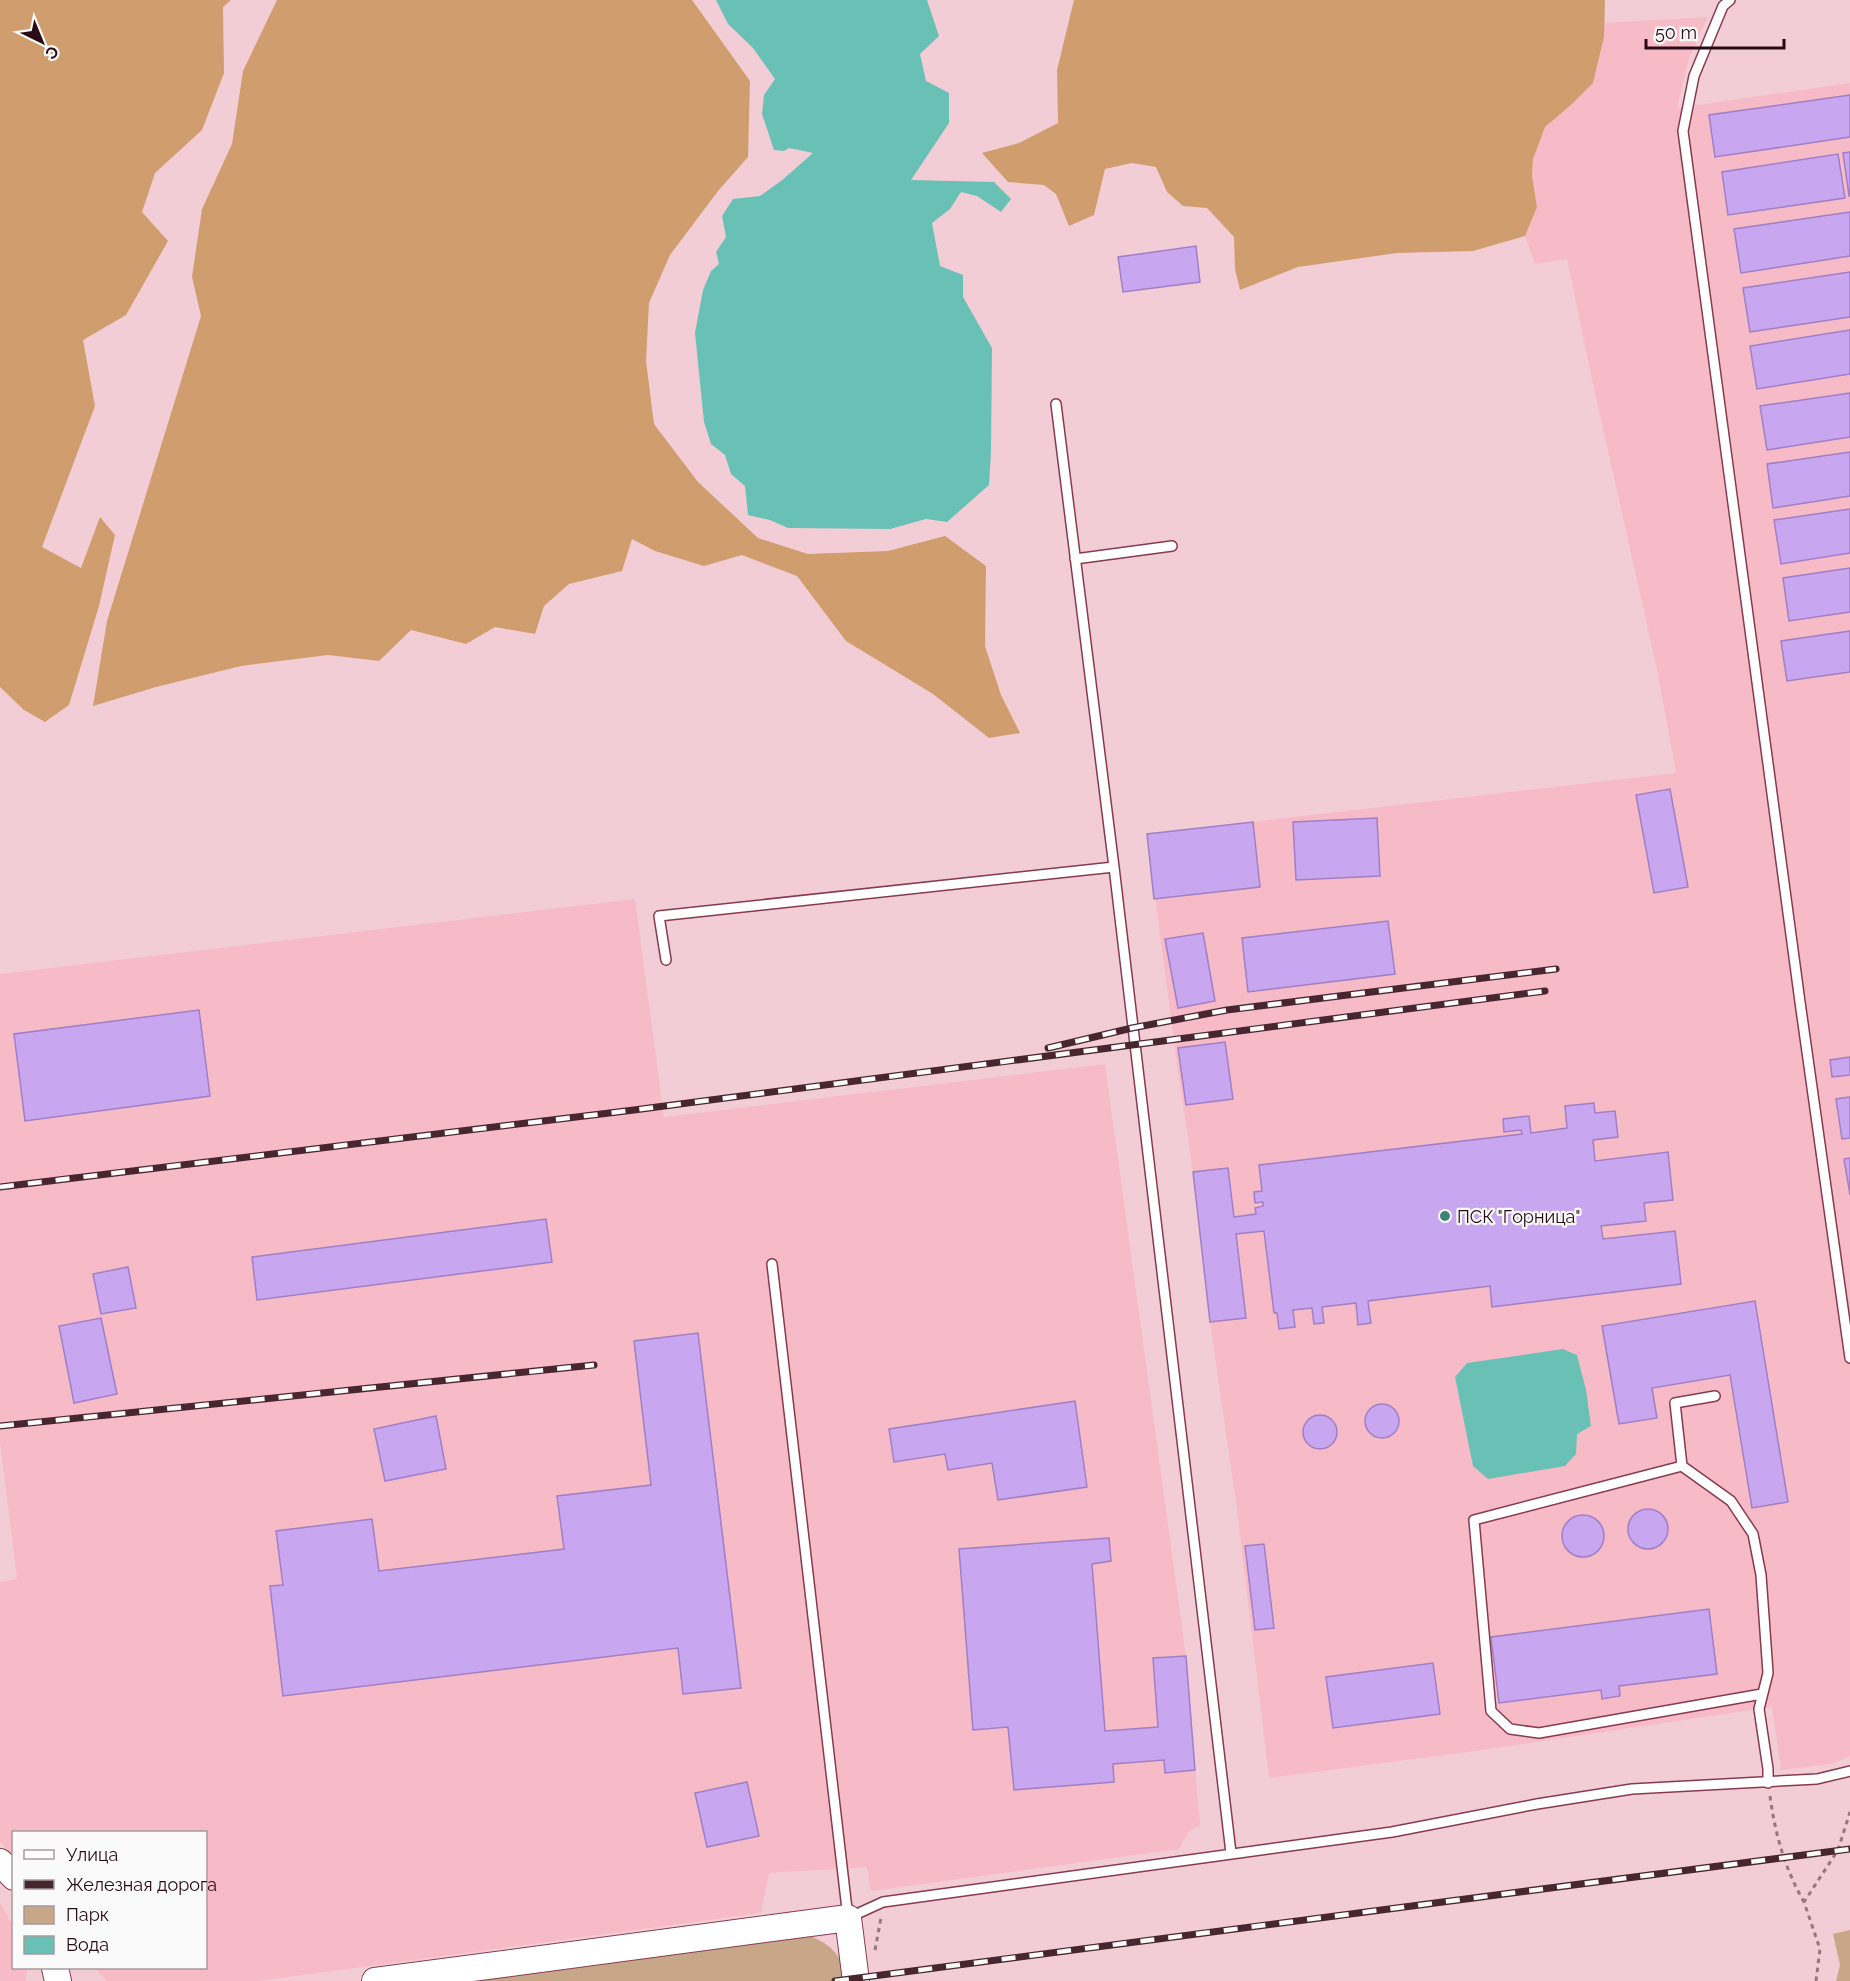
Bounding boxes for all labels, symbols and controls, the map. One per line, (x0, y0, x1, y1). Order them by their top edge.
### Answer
north arrow (12, 12, 72, 72)
scale bar (1646, 12, 1784, 50)
text: 50 m (1655, 22, 1697, 43)
text: С (41, 42, 62, 63)
place label: ПСК "Горница" (1457, 1206, 1580, 1227)
marker: ПСК "Горница" (1438, 1209, 1452, 1223)
legend (12, 1831, 207, 1969)
text: Улица (66, 1844, 118, 1865)
text: Железная дорога (66, 1874, 217, 1895)
text: Парк (66, 1904, 109, 1925)
text: Вода (66, 1934, 109, 1955)

